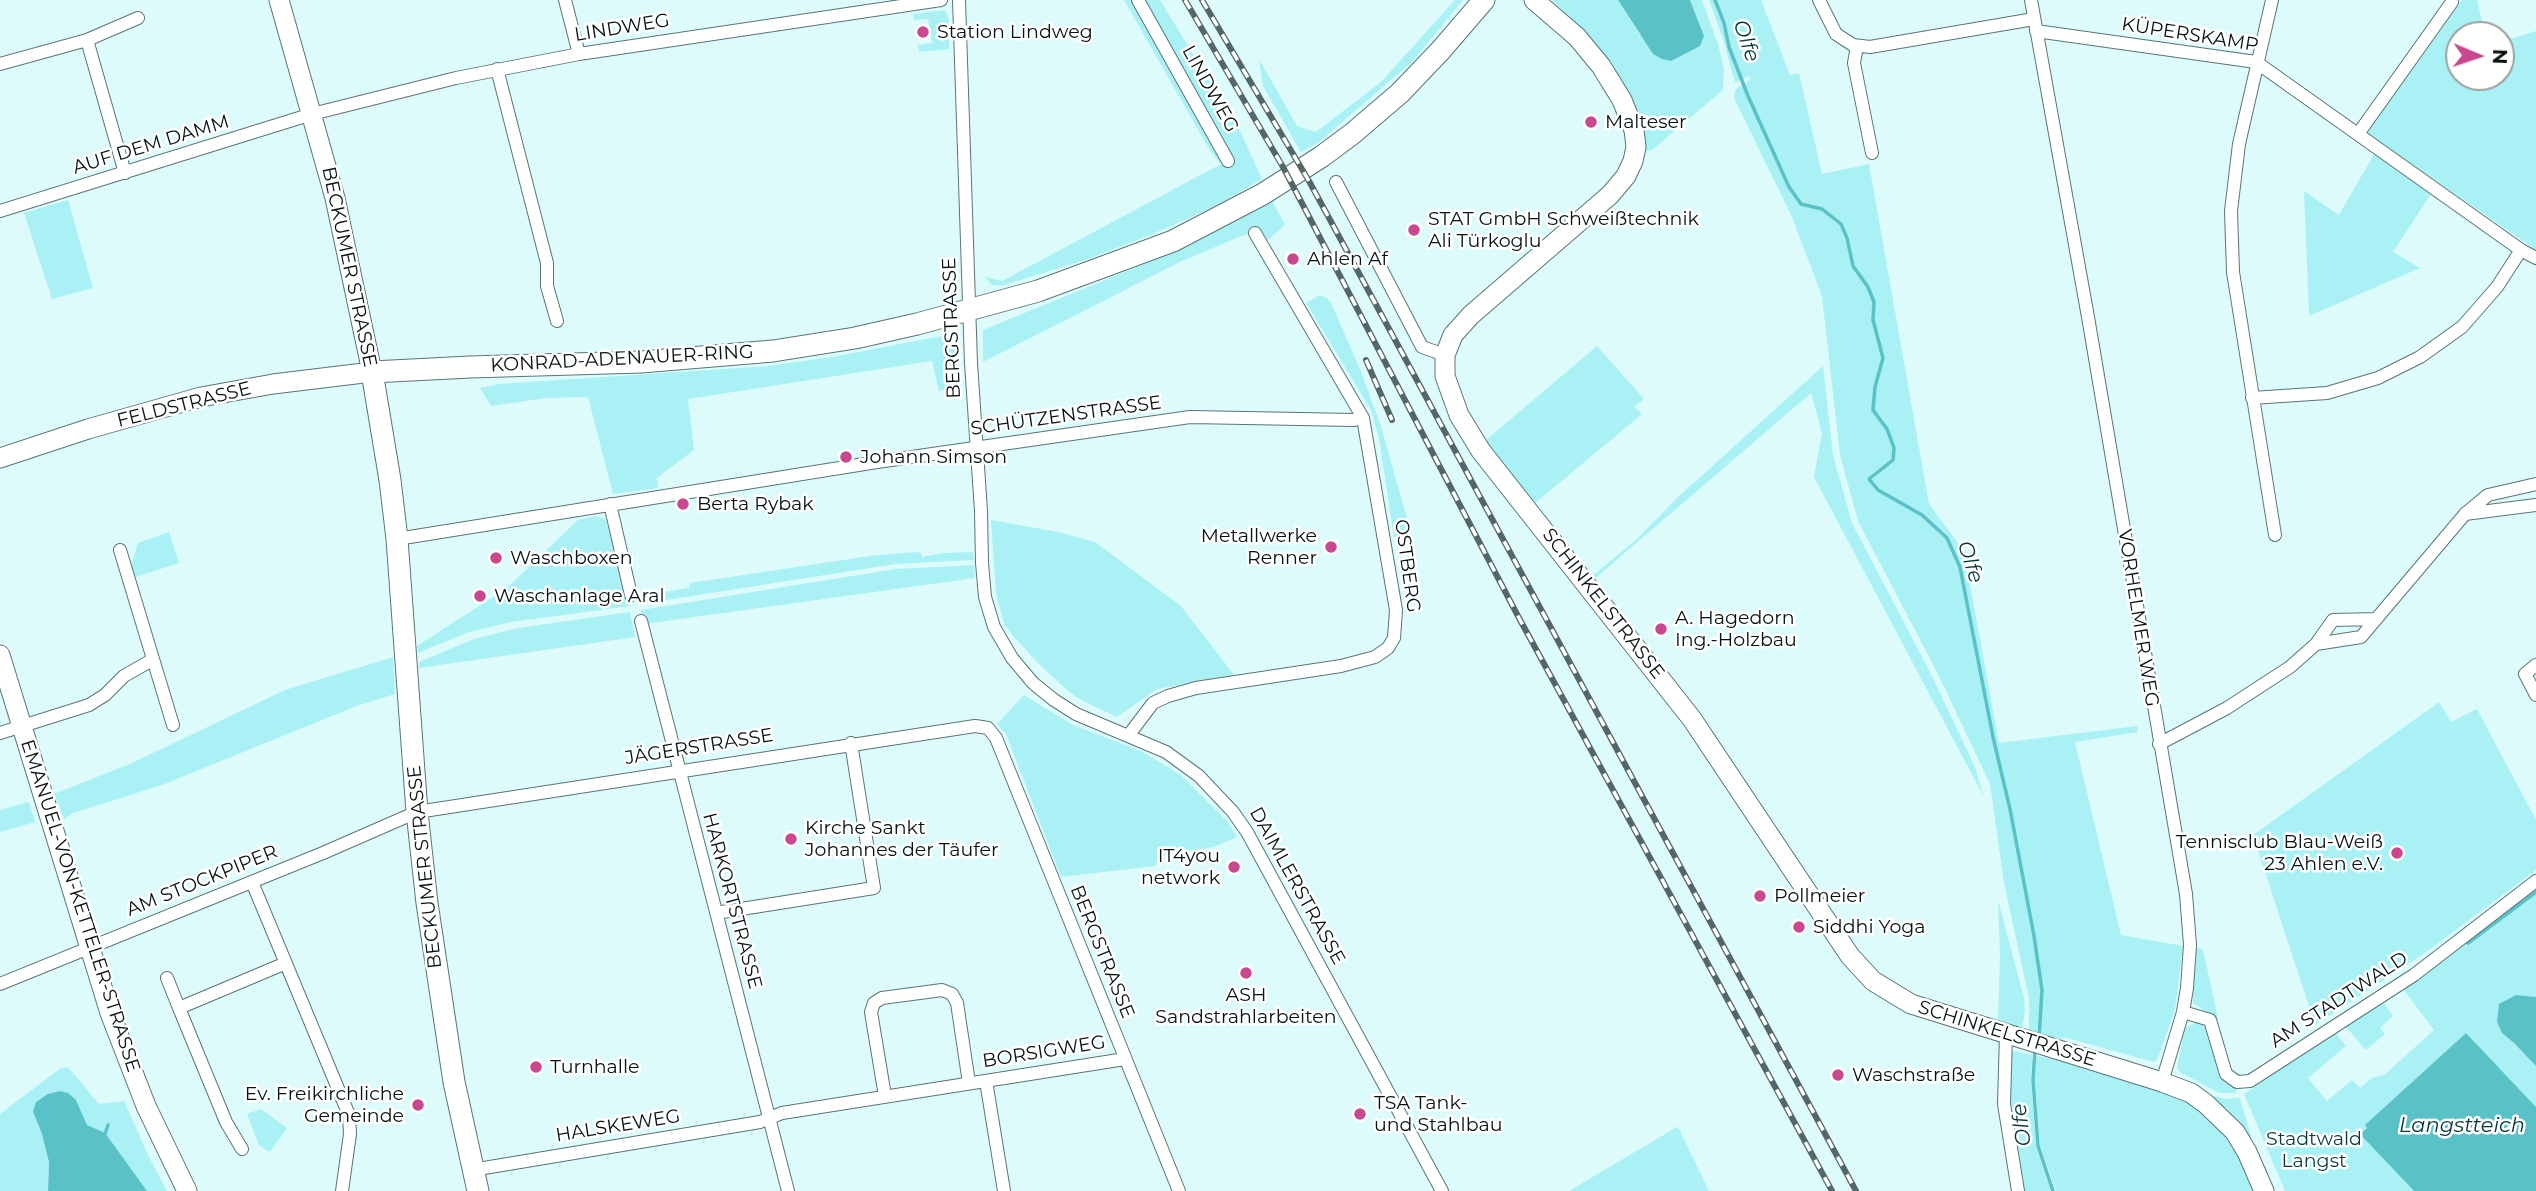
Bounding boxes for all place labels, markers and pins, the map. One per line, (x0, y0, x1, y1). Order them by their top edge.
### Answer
place label: Station Lindweg (937, 21, 1093, 43)
marker: Station Lindweg (915, 24, 931, 40)
place label: Malteser (1605, 111, 1686, 133)
marker: Malteser (1583, 114, 1599, 130)
place label: STAT GmbH Schweißtechnik Ali Türkoglu (1428, 208, 1699, 252)
marker: STAT GmbH Schweißtechnik Ali Türkoglu (1406, 222, 1422, 238)
place label: Ahlen Af (1307, 248, 1388, 270)
marker: Ahlen Af (1285, 251, 1301, 267)
place label: Johann Simson (860, 446, 1007, 468)
marker: Johann Simson (838, 449, 854, 465)
place label: Berta Rybak (697, 493, 814, 515)
marker: Berta Rybak (675, 496, 691, 512)
place label: Metallwerke Renner (1201, 525, 1317, 569)
marker: Metallwerke Renner (1323, 539, 1339, 555)
place label: Waschboxen (510, 547, 633, 569)
marker: Waschboxen (488, 550, 504, 566)
place label: Waschanlage Aral (494, 585, 665, 607)
marker: Waschanlage Aral (472, 588, 488, 604)
place label: A. Hagedorn Ing.-Holzbau (1675, 607, 1797, 651)
marker: A. Hagedorn Ing.-Holzbau (1653, 621, 1669, 637)
place label: Kirche Sankt Johannes der Täufer (805, 817, 999, 861)
marker: Kirche Sankt Johannes der Täufer (783, 831, 799, 847)
place label: Tennisclub Blau-Weiß 23 Ahlen e.V. (2176, 831, 2383, 875)
place label: IT4you network (1141, 845, 1220, 889)
marker: Tennisclub Blau-Weiß 23 Ahlen e.V. (2389, 845, 2405, 861)
marker: IT4you network (1226, 859, 1242, 875)
place label: Pollmeier (1774, 885, 1865, 907)
marker: Pollmeier (1752, 888, 1768, 904)
place label: Siddhi Yoga (1813, 916, 1926, 938)
marker: Siddhi Yoga (1791, 919, 1807, 935)
marker: ASH Sandstrahlarbeiten (1238, 965, 1254, 981)
place label: ASH Sandstrahlarbeiten (1155, 984, 1337, 1028)
place label: Turnhalle (550, 1056, 639, 1078)
marker: Turnhalle (528, 1059, 544, 1075)
place label: Waschstraße (1852, 1064, 1975, 1086)
marker: Waschstraße (1830, 1067, 1846, 1083)
place label: Ev. Freikirchliche Gemeinde (245, 1083, 404, 1127)
place label: TSA Tank- und Stahlbau (1374, 1092, 1502, 1136)
marker: Ev. Freikirchliche Gemeinde (410, 1097, 426, 1113)
marker: TSA Tank- und Stahlbau (1352, 1106, 1368, 1122)

